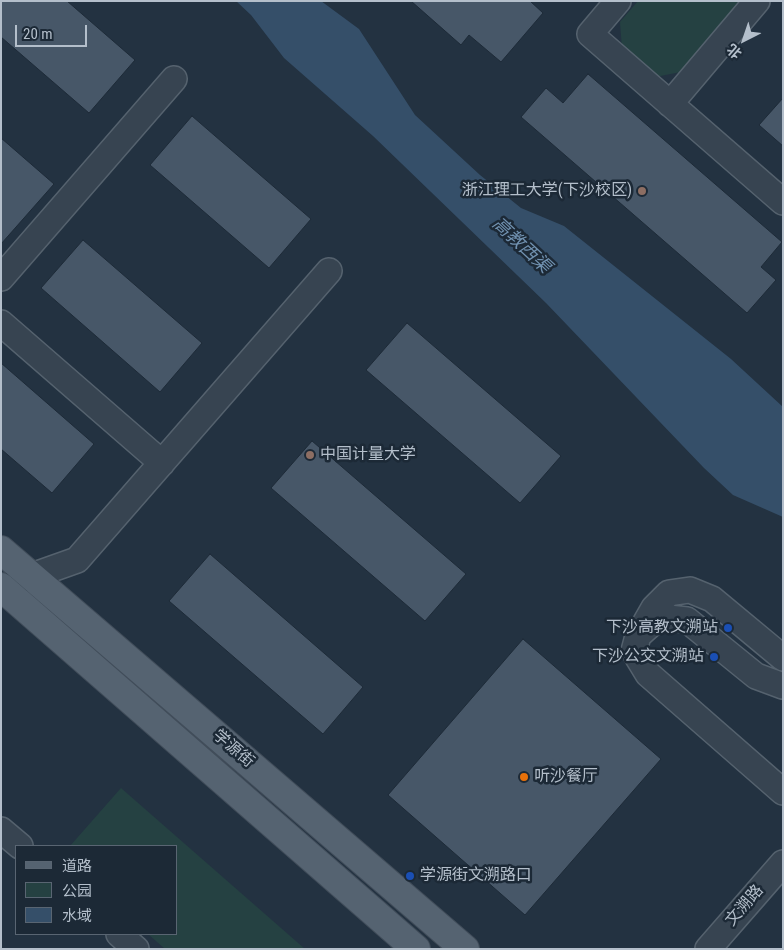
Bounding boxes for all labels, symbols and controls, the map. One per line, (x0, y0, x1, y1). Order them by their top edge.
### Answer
scale bar (18, 15, 90, 47)
north arrow (719, 15, 769, 65)
text: 20 m (23, 25, 53, 43)
text: 北 (724, 41, 745, 62)
place label: 浙江理工大学(下沙校区) (462, 181, 632, 201)
marker: 浙江理工大学(下沙校区) (636, 185, 648, 197)
water label: 高教西渠 (487, 214, 555, 278)
place label: 中国计量大学 (320, 445, 416, 465)
marker: 中国计量大学 (304, 449, 316, 461)
place label: 下沙高教文溯站 (606, 618, 718, 638)
marker: 下沙高教文溯站 (722, 622, 734, 634)
place label: 下沙公交文溯站 (592, 647, 704, 667)
marker: 下沙公交文溯站 (708, 651, 720, 663)
street label: 学源街 (209, 726, 257, 772)
place label: 听沙餐厅 (534, 767, 598, 787)
marker: 听沙餐厅 (518, 771, 530, 783)
legend (15, 845, 178, 935)
text: 道路 (62, 857, 92, 875)
place label: 学源街文溯路口 (420, 866, 532, 886)
marker: 学源街文溯路口 (404, 870, 416, 882)
text: 公园 (62, 882, 92, 900)
street label: 文溯路 (722, 882, 768, 930)
text: 水域 (62, 907, 92, 925)

